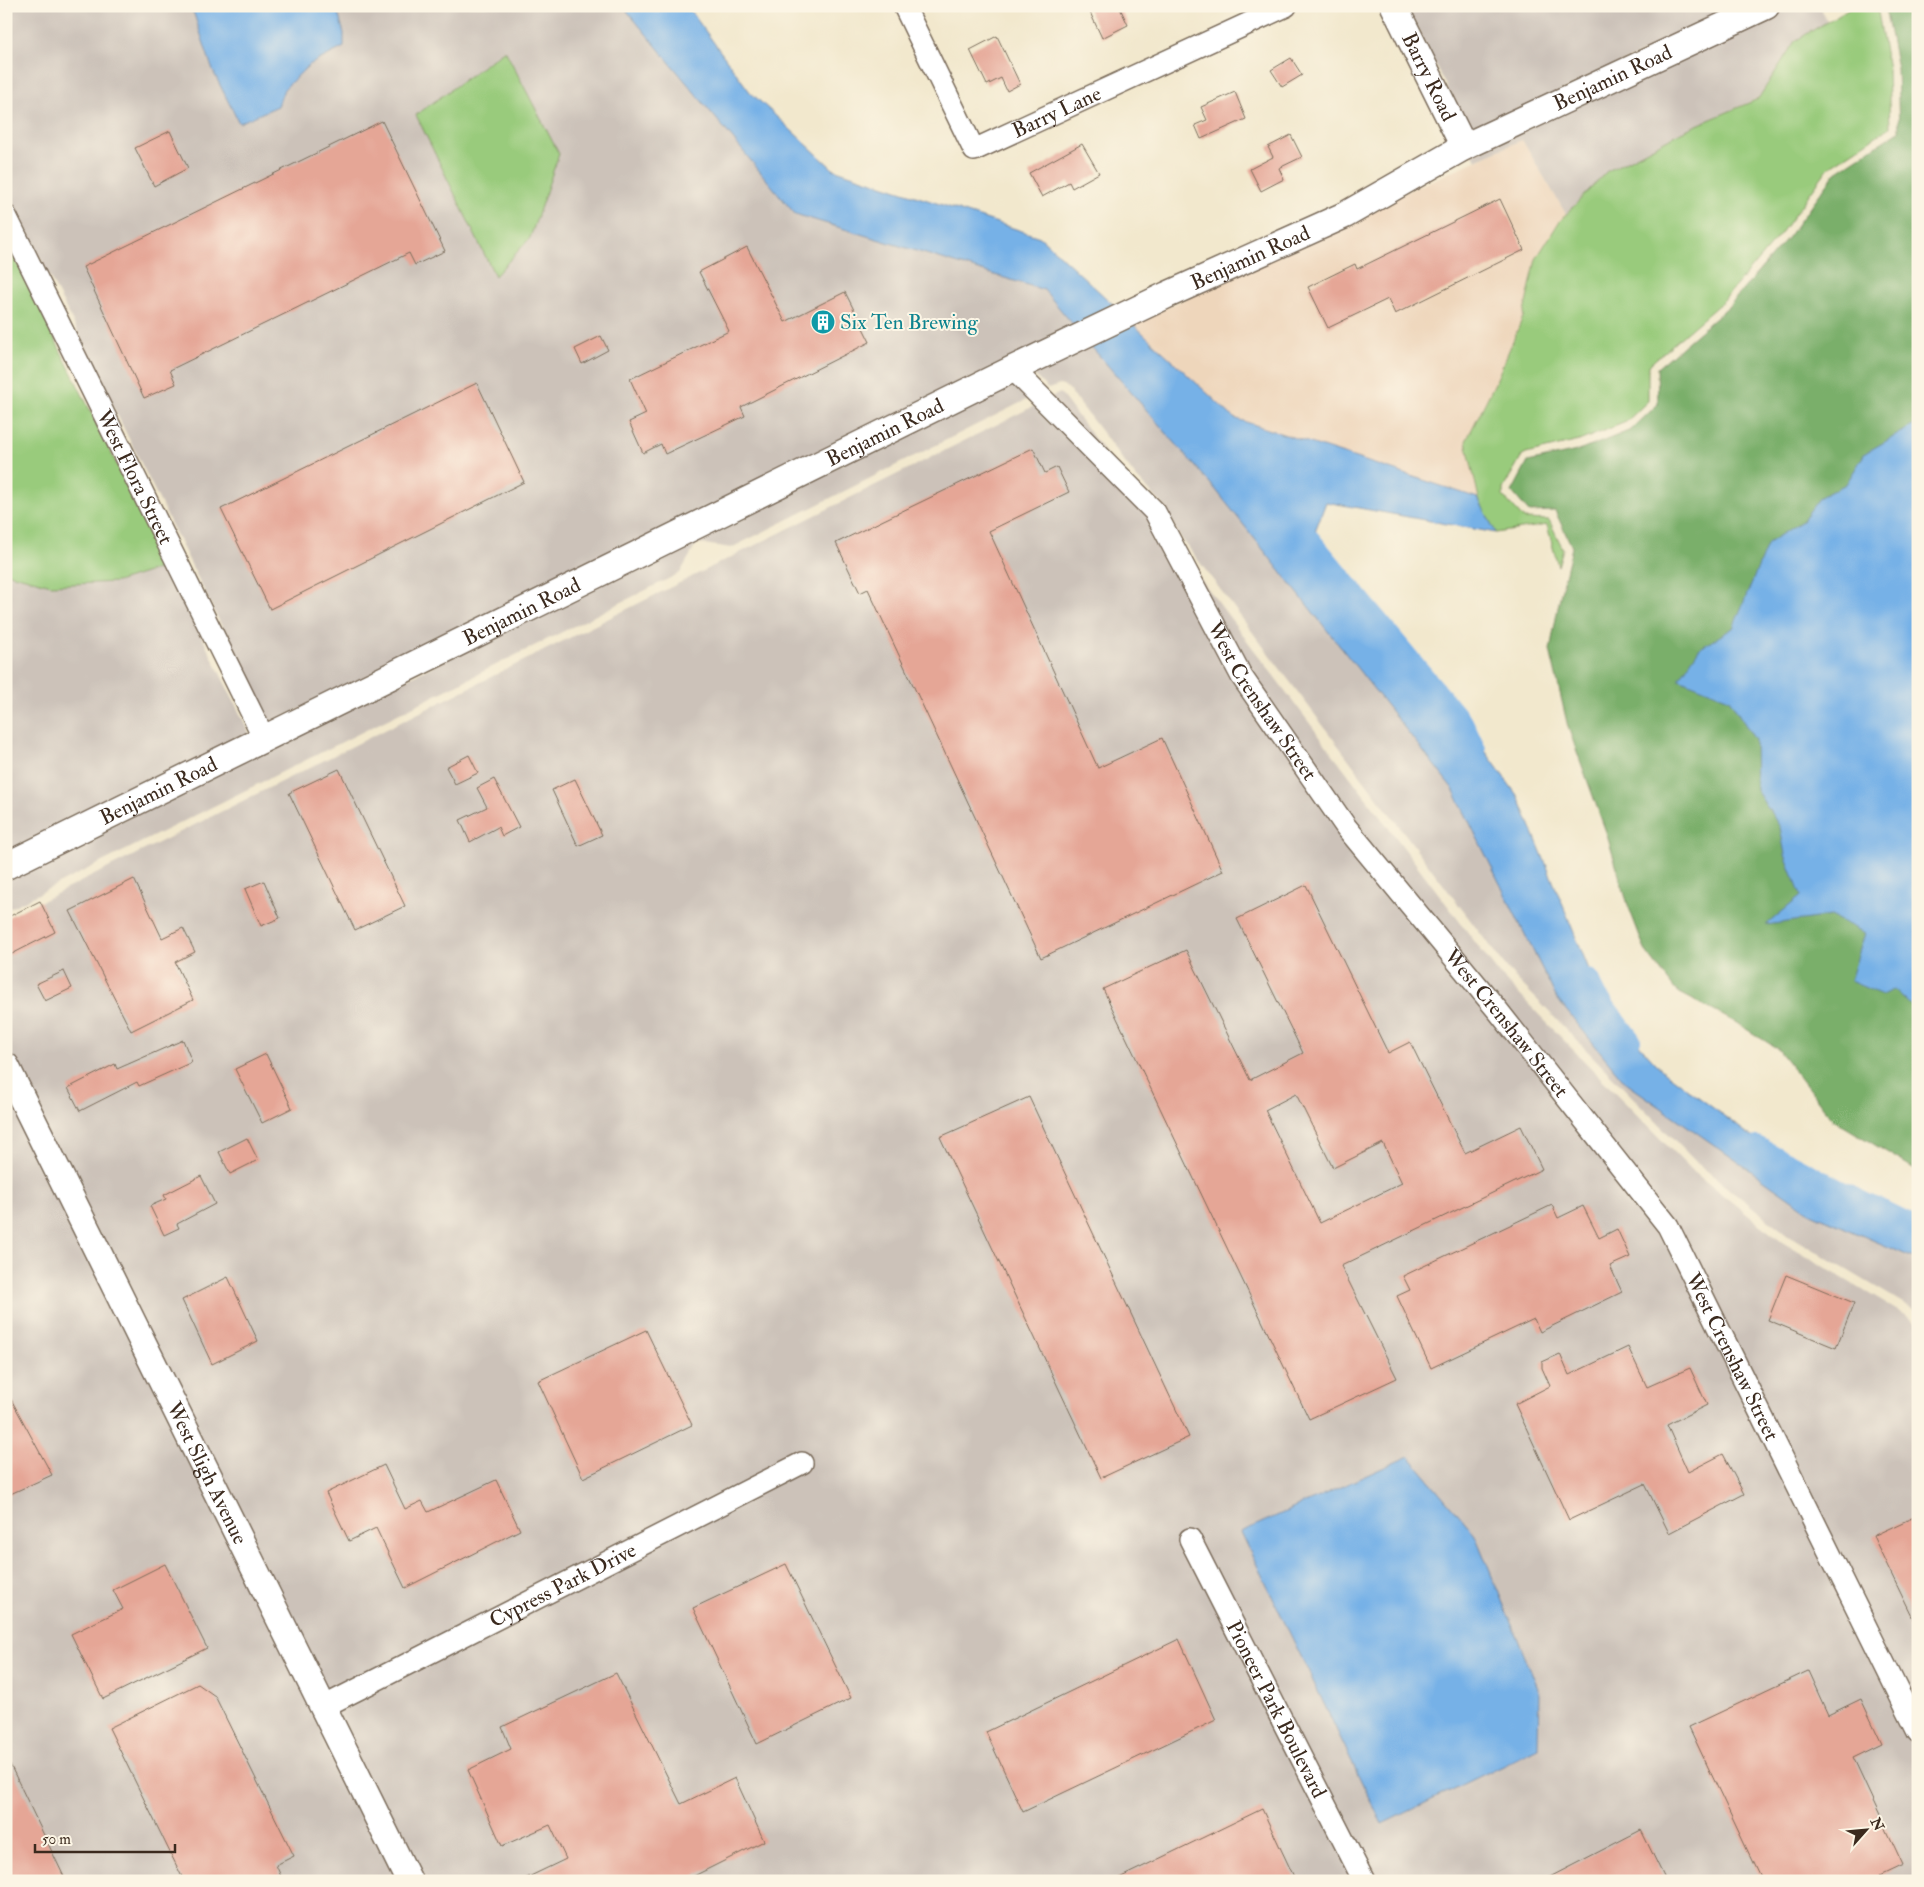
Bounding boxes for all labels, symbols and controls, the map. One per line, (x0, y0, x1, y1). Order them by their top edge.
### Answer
street label: Barry Road (1395, 28, 1462, 126)
street label: Benjamin Road (1549, 39, 1677, 117)
street label: Barry Lane (1008, 80, 1106, 145)
street label: Benjamin Road (1187, 219, 1315, 297)
building icon: Six Ten Brewing (810, 309, 836, 335)
place label: Six Ten Brewing (840, 309, 978, 336)
street label: Benjamin Road (822, 392, 949, 473)
street label: West Flora Street (89, 404, 179, 549)
street label: Benjamin Road (459, 571, 586, 652)
street label: West Crenshaw Street (1201, 616, 1323, 786)
street label: Benjamin Road (95, 751, 223, 832)
street label: West Crenshaw Street (1437, 942, 1575, 1103)
street label: West Crenshaw Street (1679, 1268, 1785, 1445)
street label: West Sligh Avenue (160, 1396, 254, 1549)
street label: Cypress Park Drive (485, 1537, 641, 1634)
street label: Pioneer Park Boulevard (1220, 1616, 1333, 1803)
north arrow (1842, 1804, 1892, 1854)
text: N (1866, 1814, 1888, 1834)
scale bar (35, 1822, 175, 1854)
text: 50 m (42, 1830, 71, 1849)

